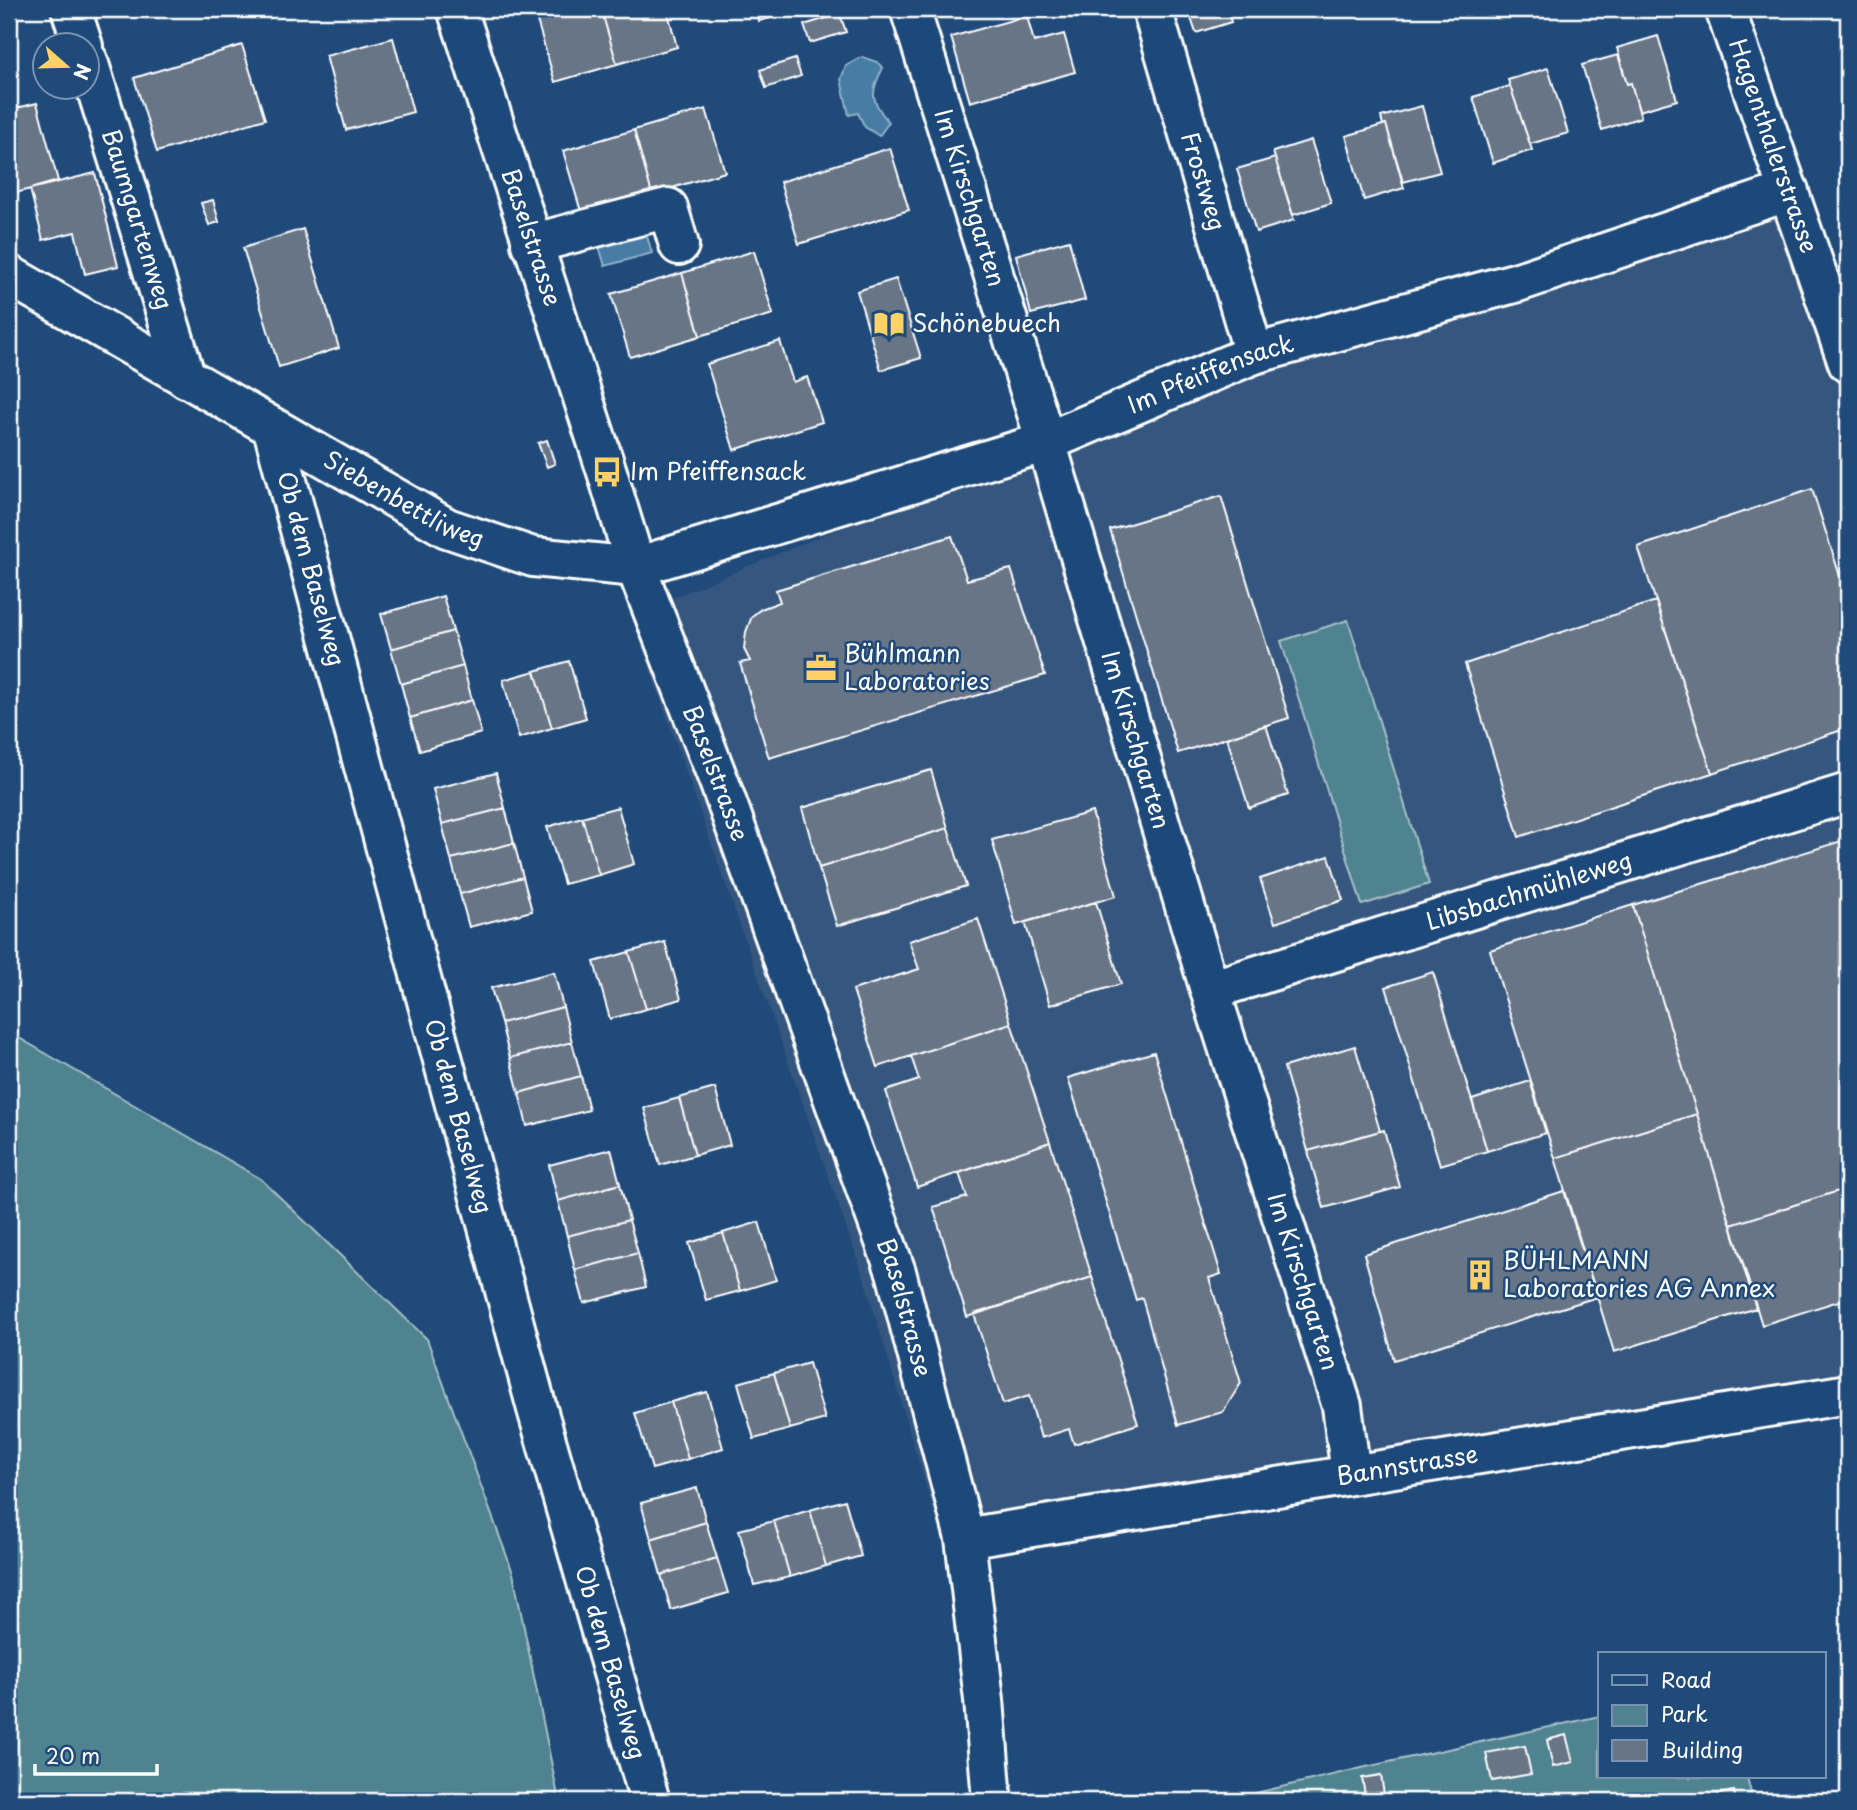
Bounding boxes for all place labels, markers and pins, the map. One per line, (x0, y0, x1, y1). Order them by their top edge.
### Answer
place label: Schönebuech (912, 304, 1061, 340)
library icon: Schönebuech (872, 307, 906, 341)
place label: Im Pfeiffensack (630, 452, 806, 488)
bus stop icon: Im Pfeiffensack (590, 455, 624, 489)
place label: Bühlmann Laboratories (844, 634, 990, 698)
office icon: Bühlmann Laboratories (804, 651, 838, 685)
place label: BÜHLMANN Laboratories AG Annex (1503, 1241, 1775, 1305)
building icon: BÜHLMANN Laboratories AG Annex (1463, 1258, 1497, 1292)

